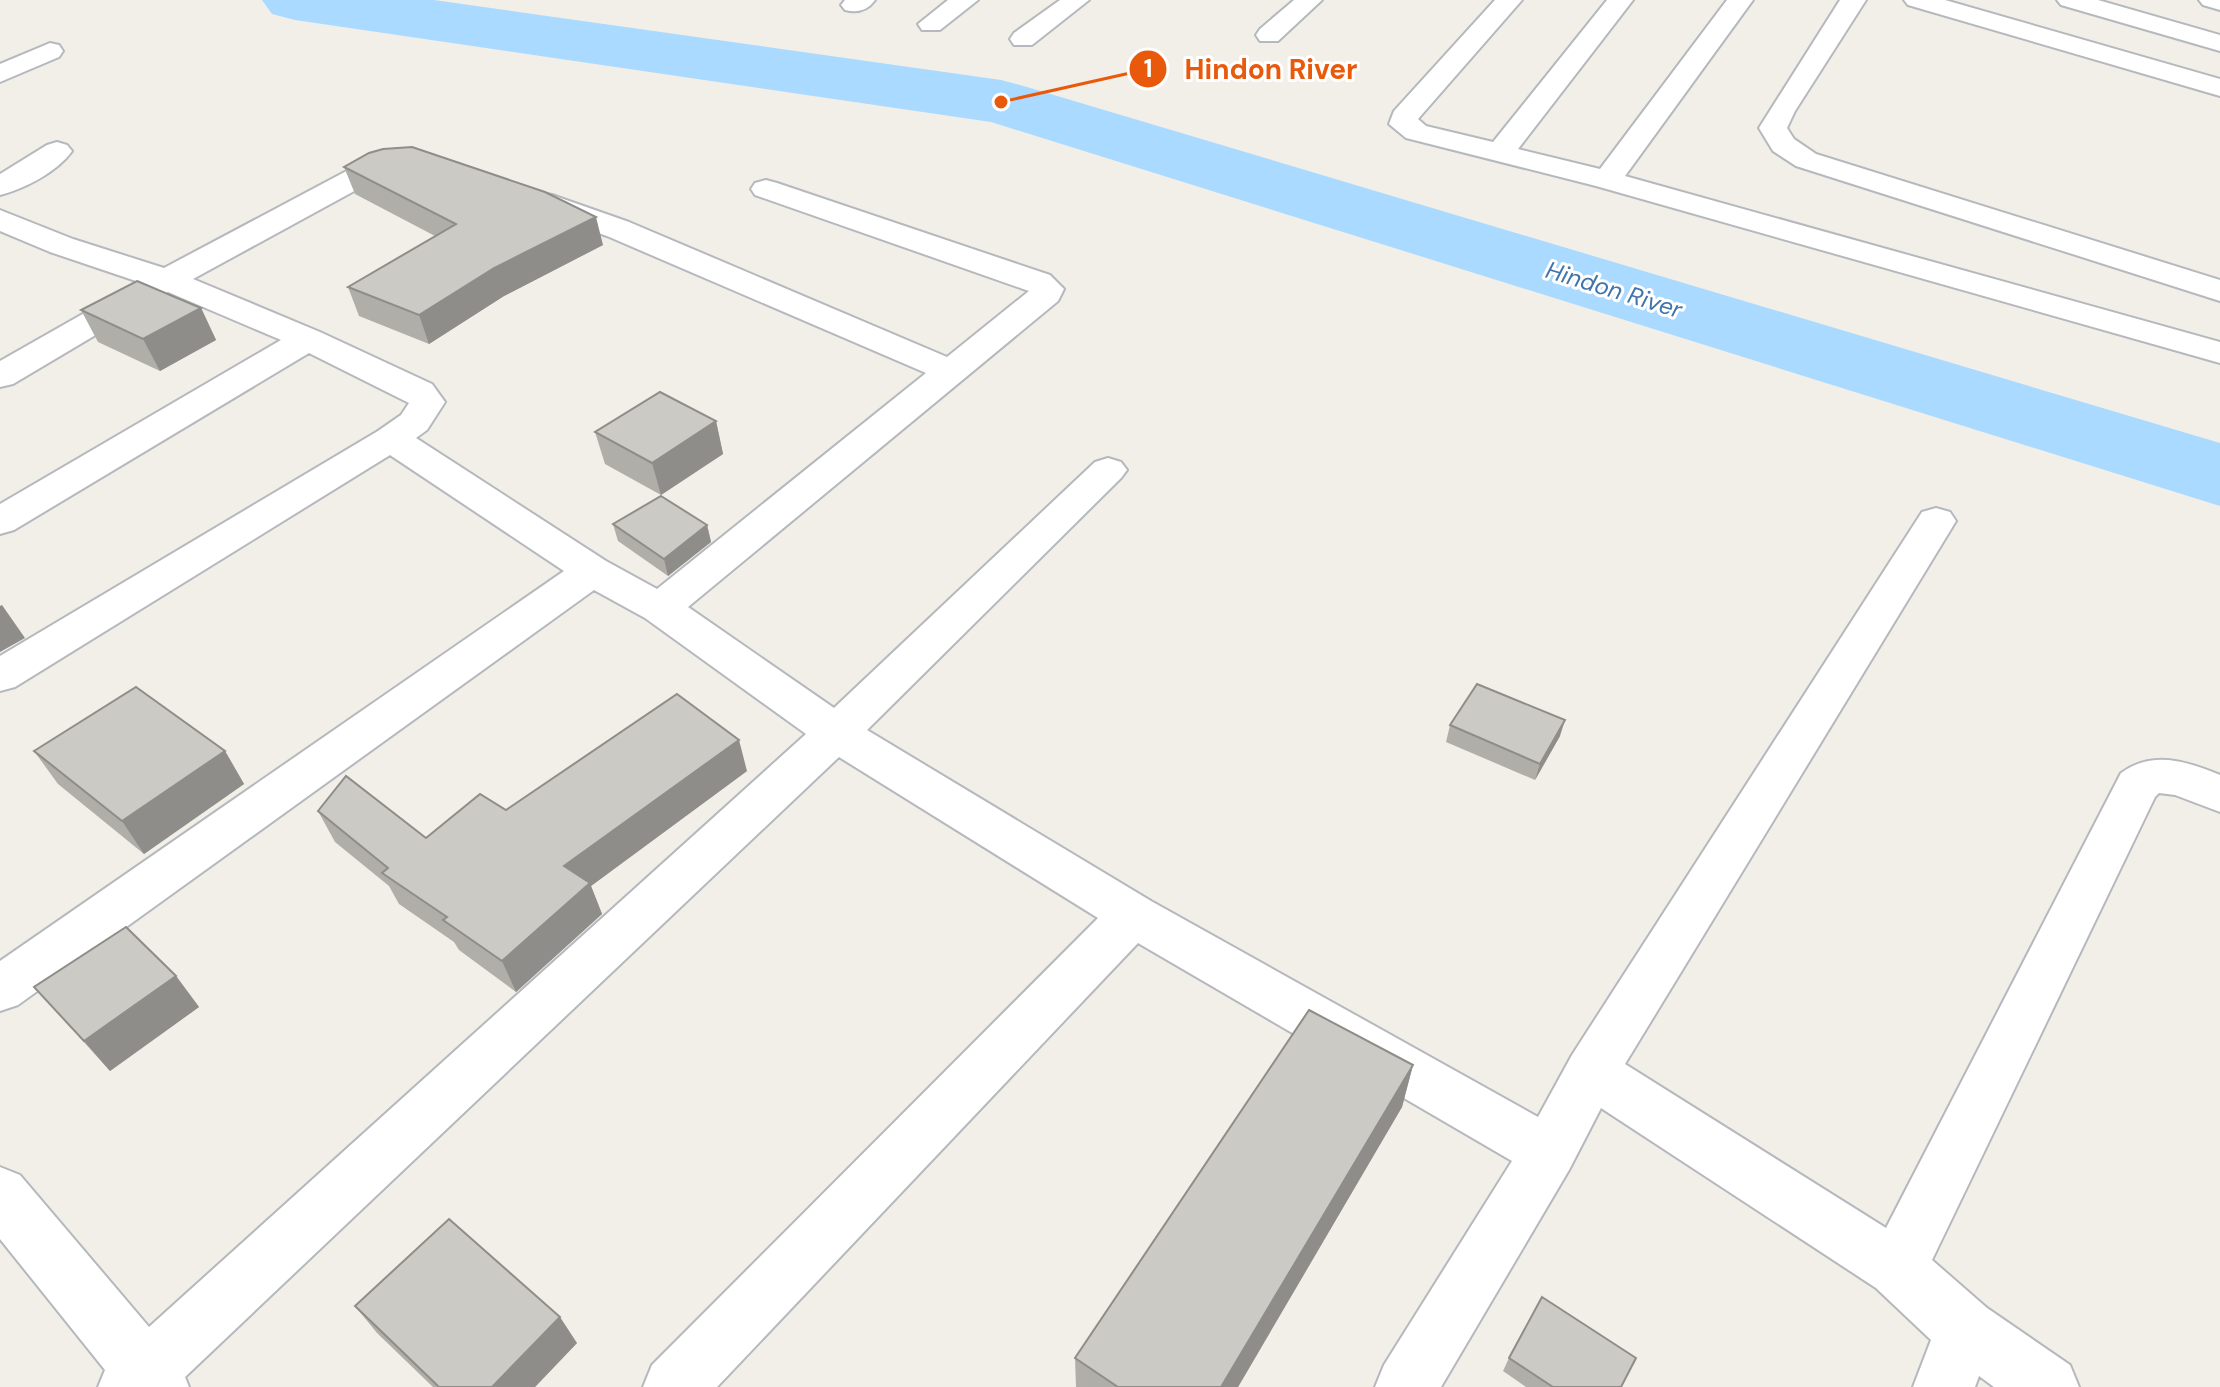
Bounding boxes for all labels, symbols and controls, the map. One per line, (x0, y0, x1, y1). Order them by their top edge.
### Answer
callout: Hindon River (1128, 43, 1373, 95)
text: Hindon River (1184, 51, 1358, 88)
text: 1 (1144, 53, 1152, 84)
water label: Hindon River (1542, 254, 1687, 325)

